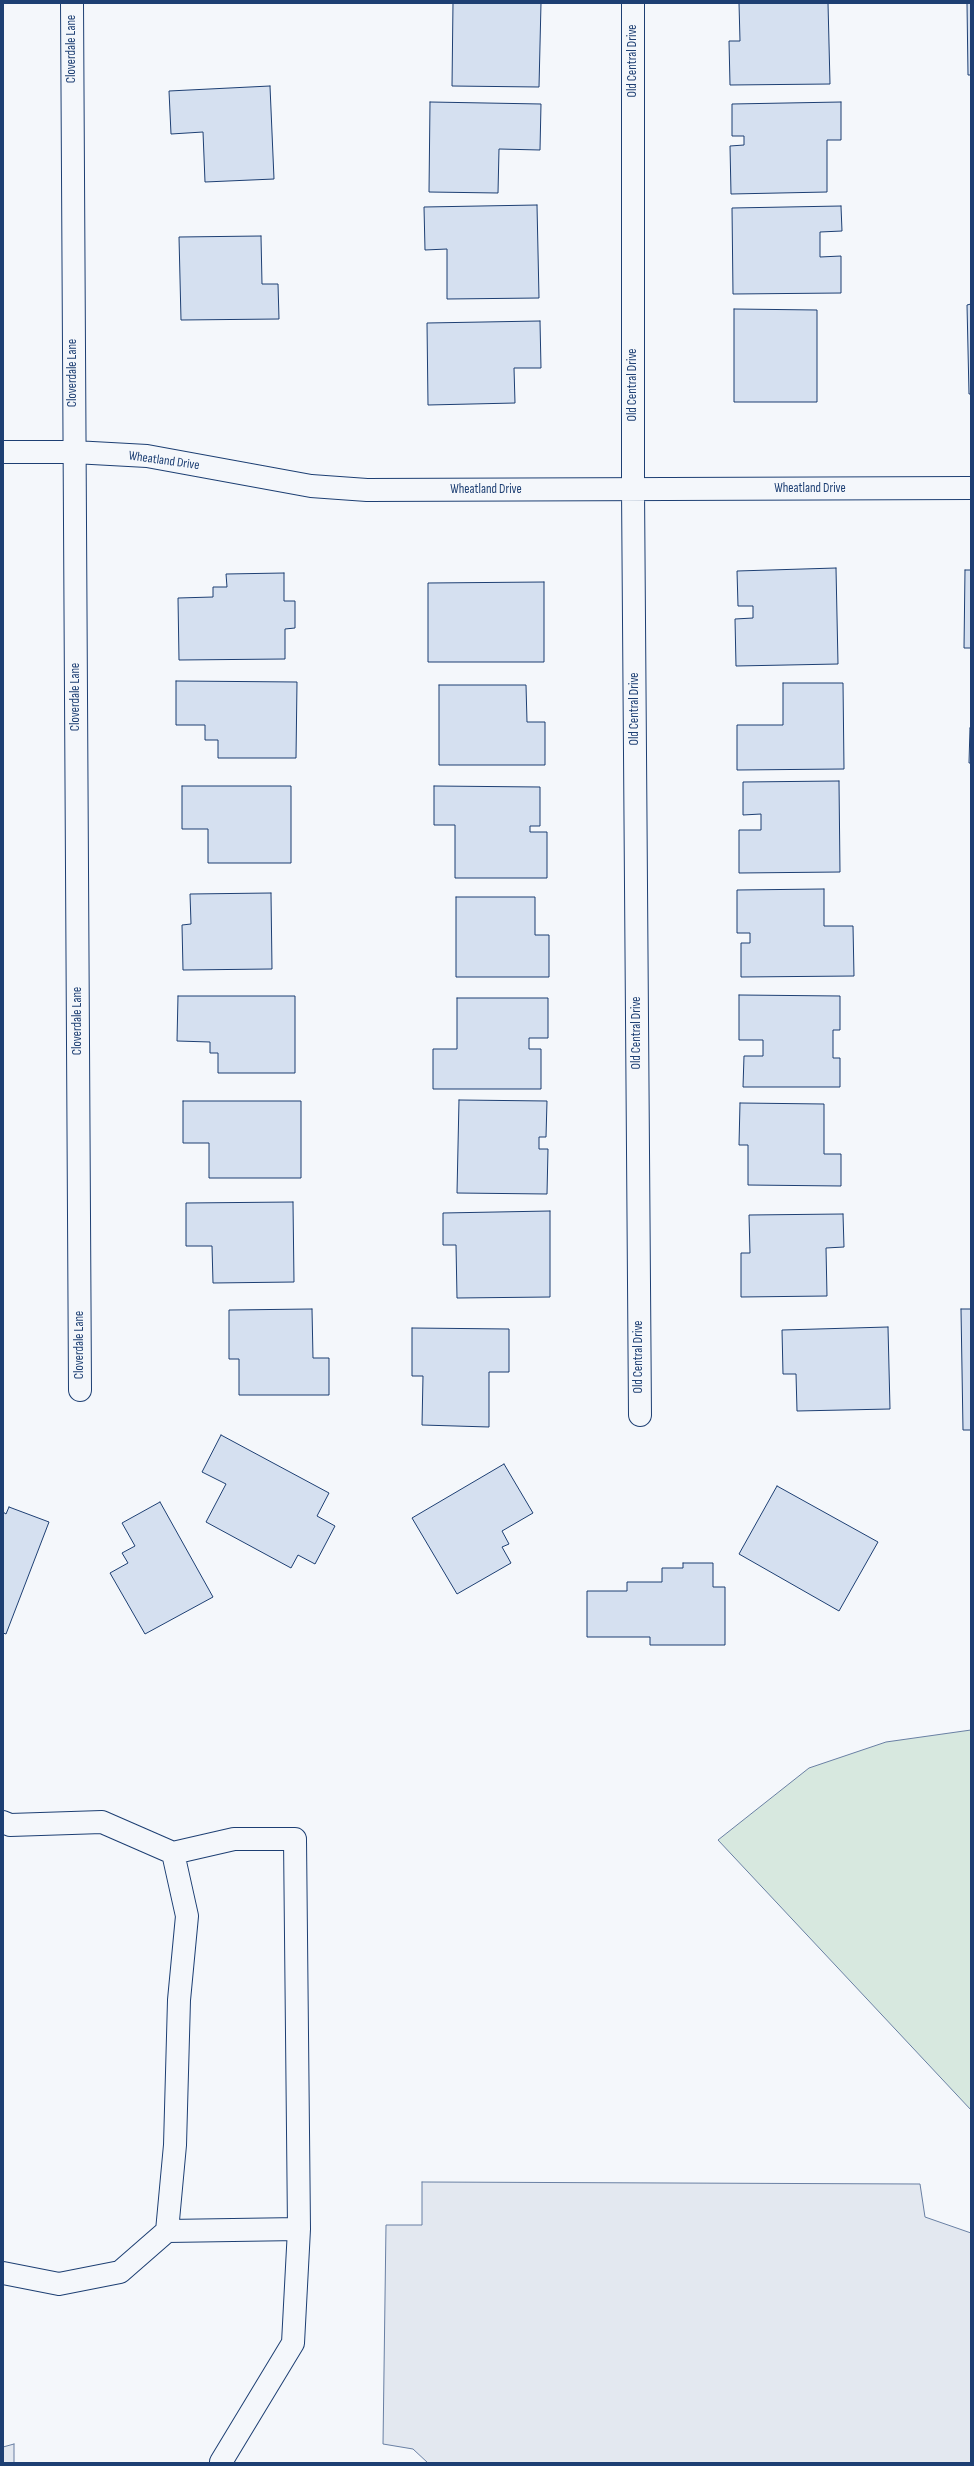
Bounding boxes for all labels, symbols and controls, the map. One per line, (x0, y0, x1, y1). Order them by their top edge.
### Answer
street label: Cloverdale Lane (64, 15, 80, 83)
street label: Old Central Drive (625, 24, 641, 98)
street label: Cloverdale Lane (65, 339, 81, 407)
street label: Old Central Drive (625, 348, 641, 422)
street label: Wheatland Drive (128, 448, 200, 474)
street label: Wheatland Drive (774, 481, 846, 497)
street label: Wheatland Drive (450, 482, 522, 498)
street label: Cloverdale Lane (68, 663, 84, 731)
street label: Old Central Drive (627, 672, 643, 746)
street label: Cloverdale Lane (70, 987, 86, 1055)
street label: Old Central Drive (629, 996, 645, 1070)
street label: Cloverdale Lane (72, 1311, 88, 1379)
street label: Old Central Drive (631, 1320, 647, 1394)

